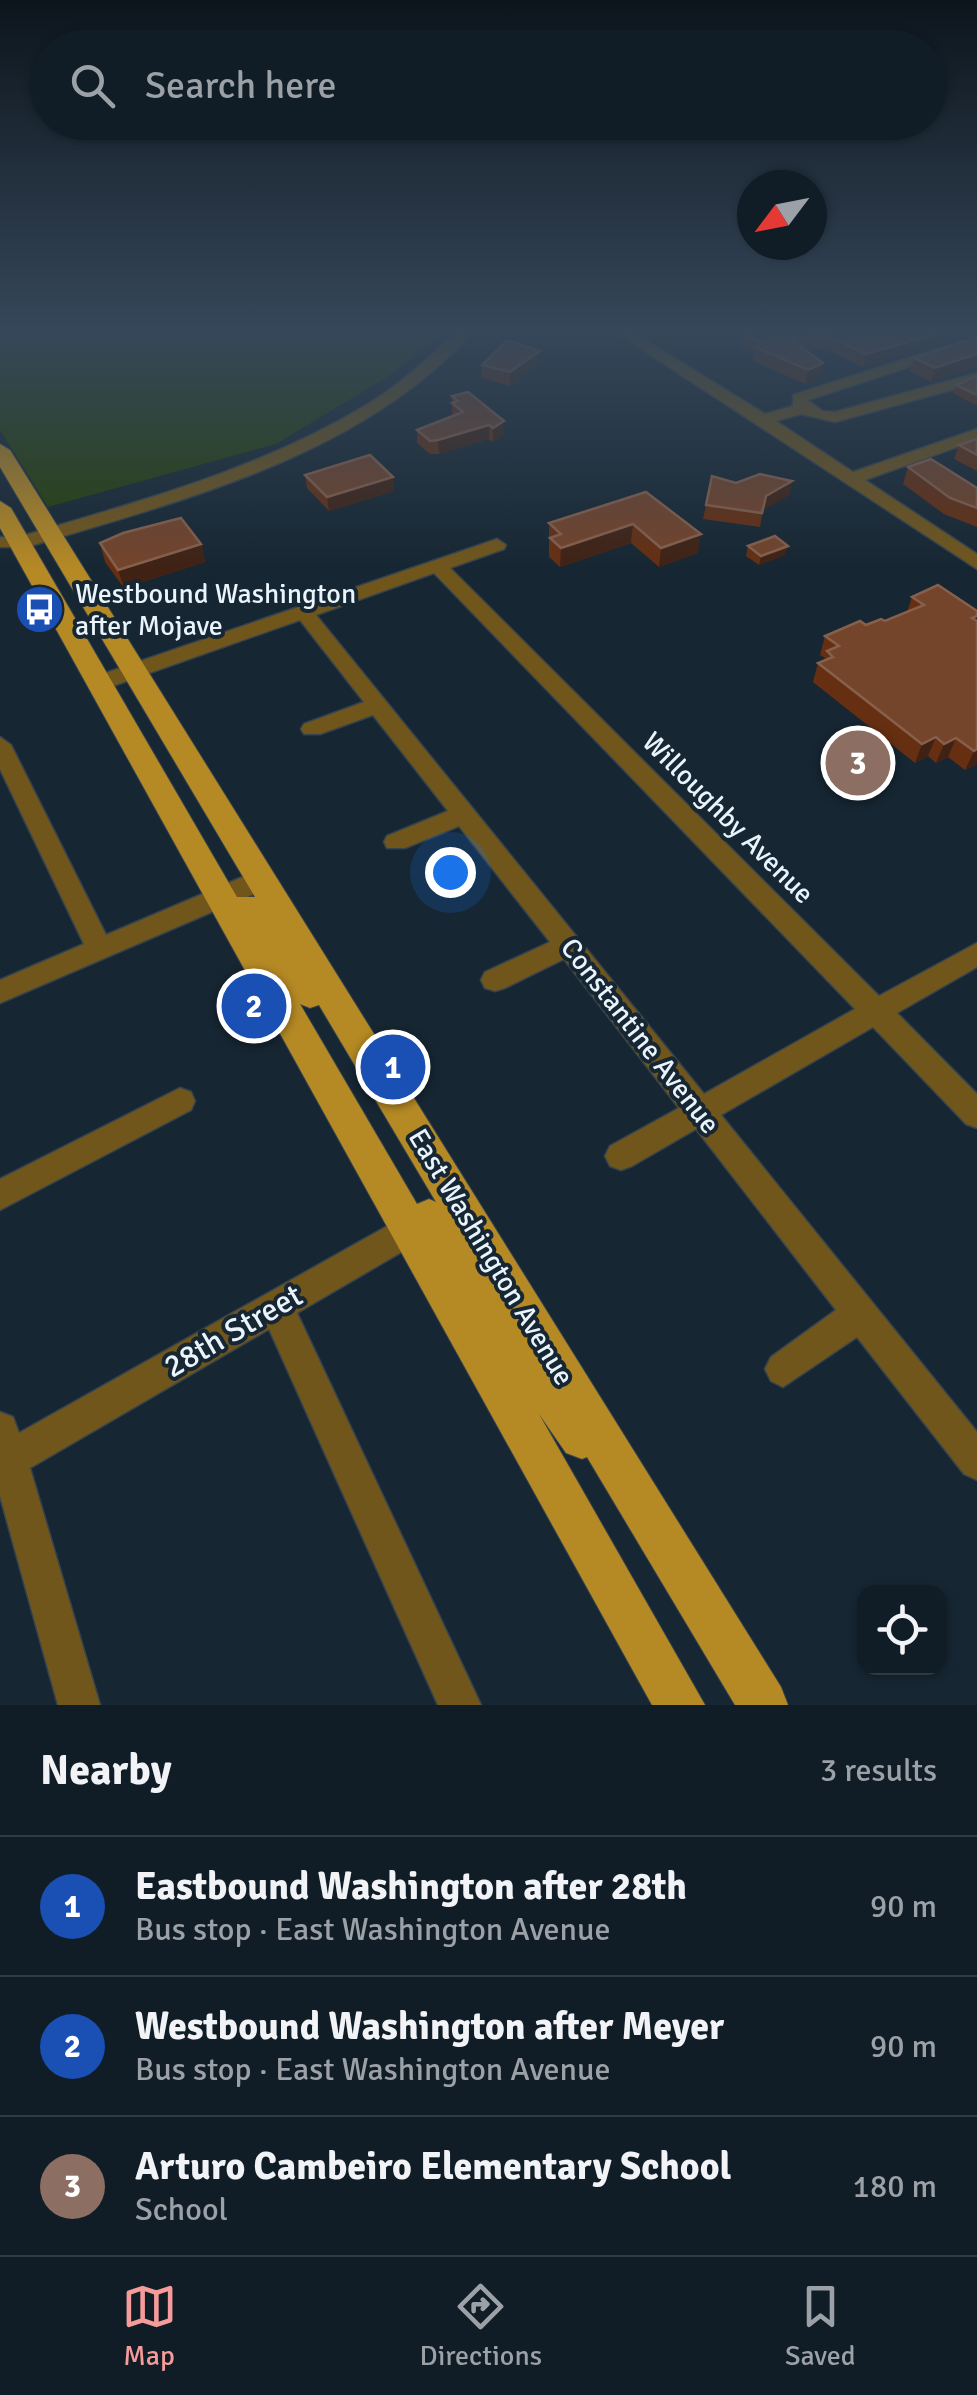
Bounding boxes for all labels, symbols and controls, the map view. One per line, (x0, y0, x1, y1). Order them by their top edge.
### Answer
search box (30, 30, 947, 140)
icon: search (65, 58, 120, 113)
text: Search here (145, 62, 337, 109)
north arrow (737, 170, 827, 260)
place label: Westbound Washington after Mojave (75, 577, 356, 643)
bus stop icon: Westbound Washington after Mojave (14, 584, 66, 636)
street label: Willoughby Avenue (635, 725, 821, 911)
pin: 3 (826, 726, 890, 800)
your location (425, 847, 476, 898)
street label: Constantine Avenue (553, 931, 727, 1141)
pin: 2 (222, 968, 286, 1044)
pin: 1 (360, 1030, 426, 1104)
street label: East Washington Avenue (401, 1123, 581, 1391)
street label: 28th Street (157, 1276, 309, 1386)
map controls (857, 1585, 947, 1675)
button: locate (857, 1585, 947, 1675)
text: Nearby (40, 1745, 172, 1796)
text: 3 results (820, 1751, 937, 1790)
text: Eastbound Washington after 28th (135, 1863, 687, 1910)
text: 1 (64, 1887, 81, 1926)
text: 90 m (870, 1887, 937, 1926)
text: Bus stop · East Washington Avenue (135, 1910, 610, 1949)
text: Westbound Washington after Meyer (135, 2003, 724, 2050)
text: 2 (64, 2027, 81, 2066)
text: 90 m (870, 2027, 937, 2066)
text: Bus stop · East Washington Avenue (135, 2050, 610, 2089)
text: Arturo Cambeiro Elementary School (135, 2143, 731, 2190)
text: 3 (64, 2167, 81, 2206)
text: 180 m (853, 2167, 937, 2206)
text: School (135, 2190, 228, 2229)
tab: Map (122, 2279, 177, 2373)
tab: Directions (420, 2279, 542, 2373)
tab: Saved (785, 2279, 855, 2373)

